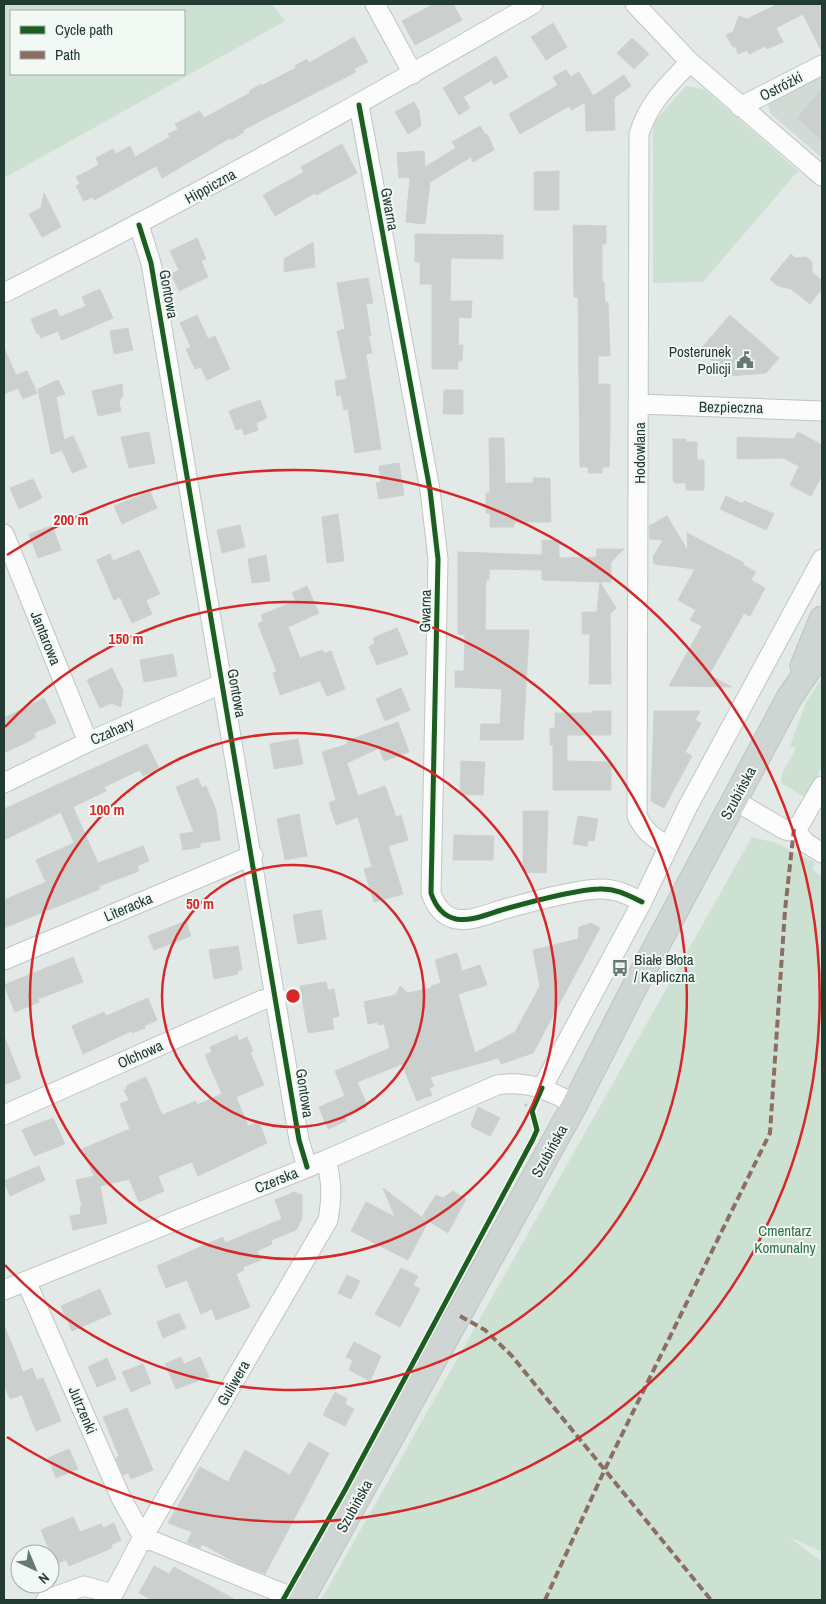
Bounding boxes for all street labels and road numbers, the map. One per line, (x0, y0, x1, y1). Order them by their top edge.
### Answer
street label: Ostróżki (756, 66, 806, 106)
street label: Hippiczna (181, 163, 239, 209)
street label: Gwarna (376, 186, 404, 232)
street label: Gontowa (154, 268, 184, 320)
street label: Bezpieczna (699, 396, 763, 418)
street label: Hodowlana (629, 422, 650, 484)
street label: Gwarna (414, 589, 436, 633)
street label: Jantarowa (26, 608, 66, 668)
street label: Gontowa (222, 667, 252, 719)
street label: Czahary (87, 712, 138, 750)
street label: Szubińska (715, 763, 761, 823)
street label: Literacka (101, 887, 156, 927)
street label: Olchowa (114, 1035, 166, 1073)
street label: Gontowa (291, 1067, 319, 1119)
street label: Szubińska (526, 1121, 572, 1181)
street label: Czerska (251, 1162, 301, 1198)
street label: Guliwera (212, 1356, 254, 1410)
street label: Jutrzenki (64, 1383, 102, 1437)
street label: Szubińska (331, 1476, 377, 1536)

